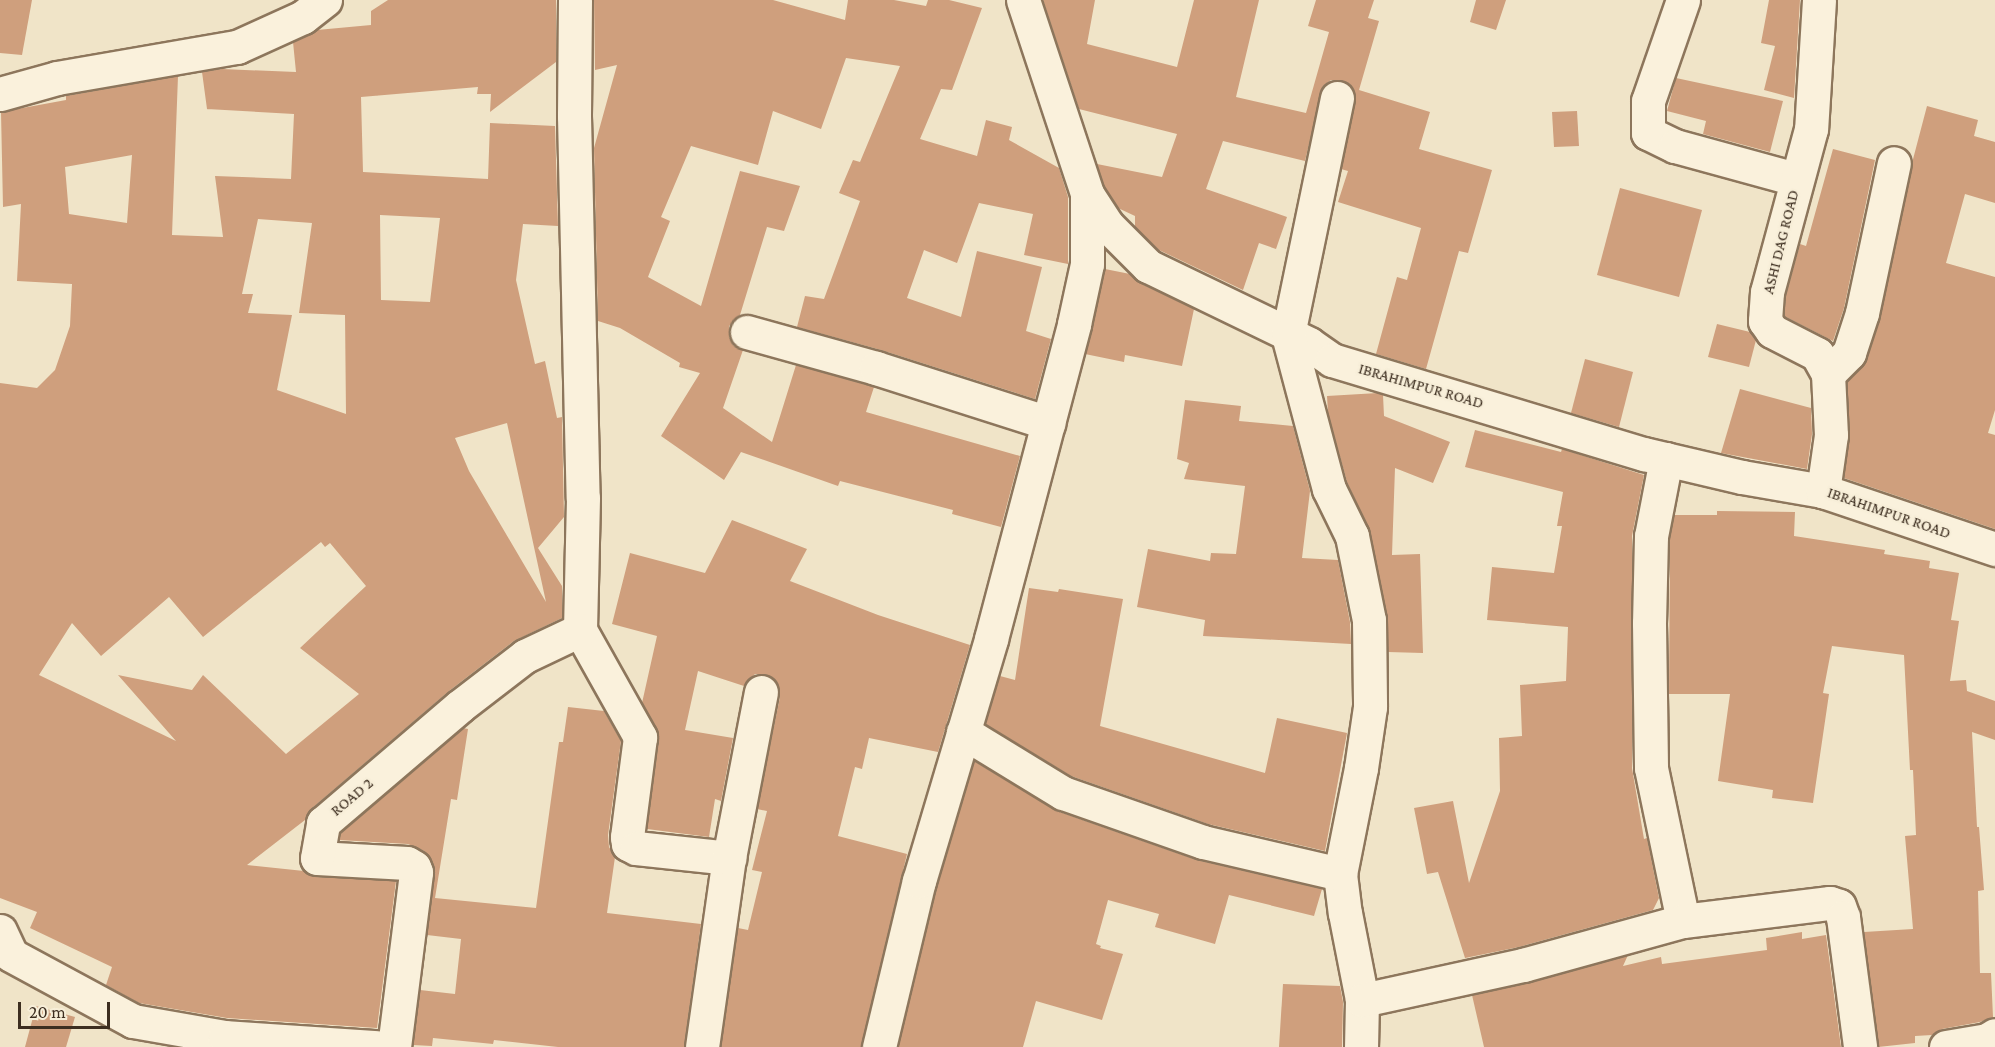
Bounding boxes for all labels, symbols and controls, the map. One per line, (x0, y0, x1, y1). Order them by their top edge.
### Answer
street label: ASHI DAG ROAD (1759, 188, 1803, 296)
street label: IBRAHIMPUR ROAD (1356, 359, 1486, 413)
street label: IBRAHIMPUR ROAD (1825, 483, 1953, 543)
street label: ROAD 2 (327, 774, 377, 820)
scale bar (21, 990, 112, 1028)
text: 20 m (29, 1002, 66, 1022)

